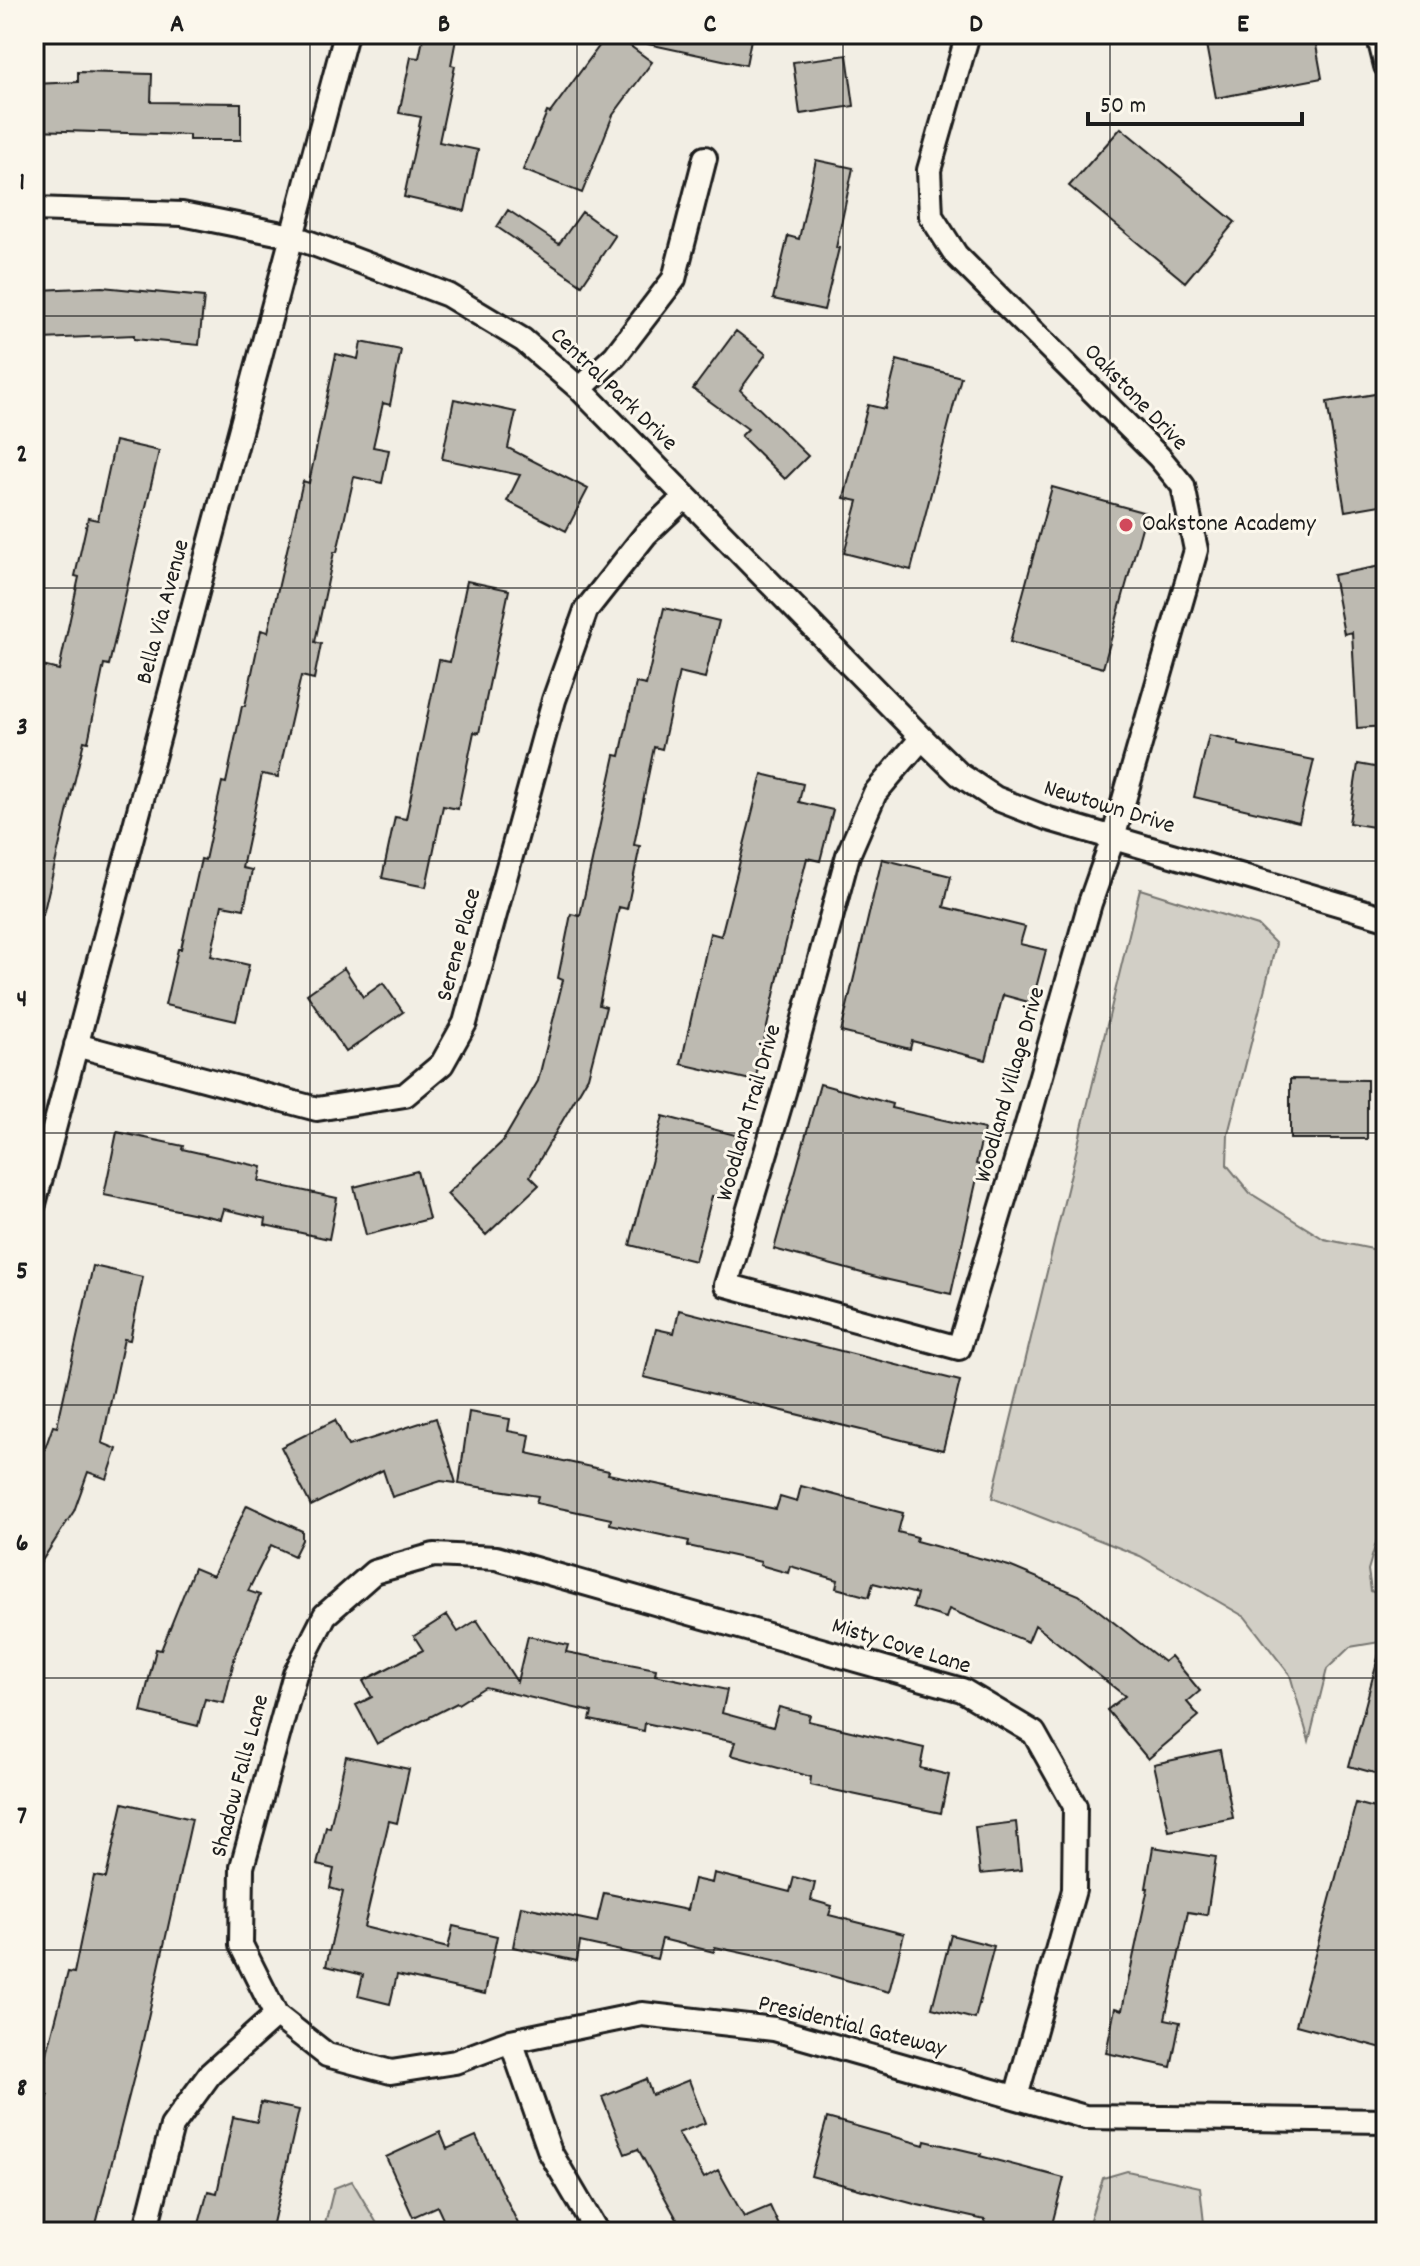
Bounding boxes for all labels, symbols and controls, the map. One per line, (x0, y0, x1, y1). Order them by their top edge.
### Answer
text: A (170, 7, 184, 44)
text: B (438, 7, 450, 44)
text: C (704, 7, 717, 44)
text: D (969, 7, 983, 44)
text: E (1237, 7, 1249, 44)
scale bar (1088, 76, 1302, 126)
text: 50 m (1100, 90, 1146, 124)
text: 1 (19, 165, 25, 202)
street label: Central Park Drive (541, 320, 685, 460)
street label: Oakstone Drive (1075, 337, 1195, 459)
text: 2 (16, 437, 28, 474)
place label: Oakstone Academy (1142, 508, 1317, 542)
marker: Oakstone Academy (1117, 516, 1135, 534)
street label: Bella Via Avenue (128, 536, 200, 688)
text: 3 (16, 710, 28, 747)
street label: Newtown Drive (1039, 772, 1179, 844)
street label: Serene Place (429, 885, 491, 1005)
text: 4 (17, 982, 27, 1019)
street label: Woodland Village Drive (967, 983, 1055, 1187)
street label: Woodland Trail Drive (708, 1020, 792, 1206)
text: 5 (16, 1254, 28, 1291)
text: 6 (16, 1526, 28, 1563)
street label: Misty Cove Lane (827, 1610, 975, 1684)
street label: Shadow Falls Lane (203, 1691, 279, 1861)
text: 7 (17, 1799, 27, 1836)
street label: Presidential Gateway (754, 1987, 951, 2067)
text: 8 (17, 2071, 27, 2108)

